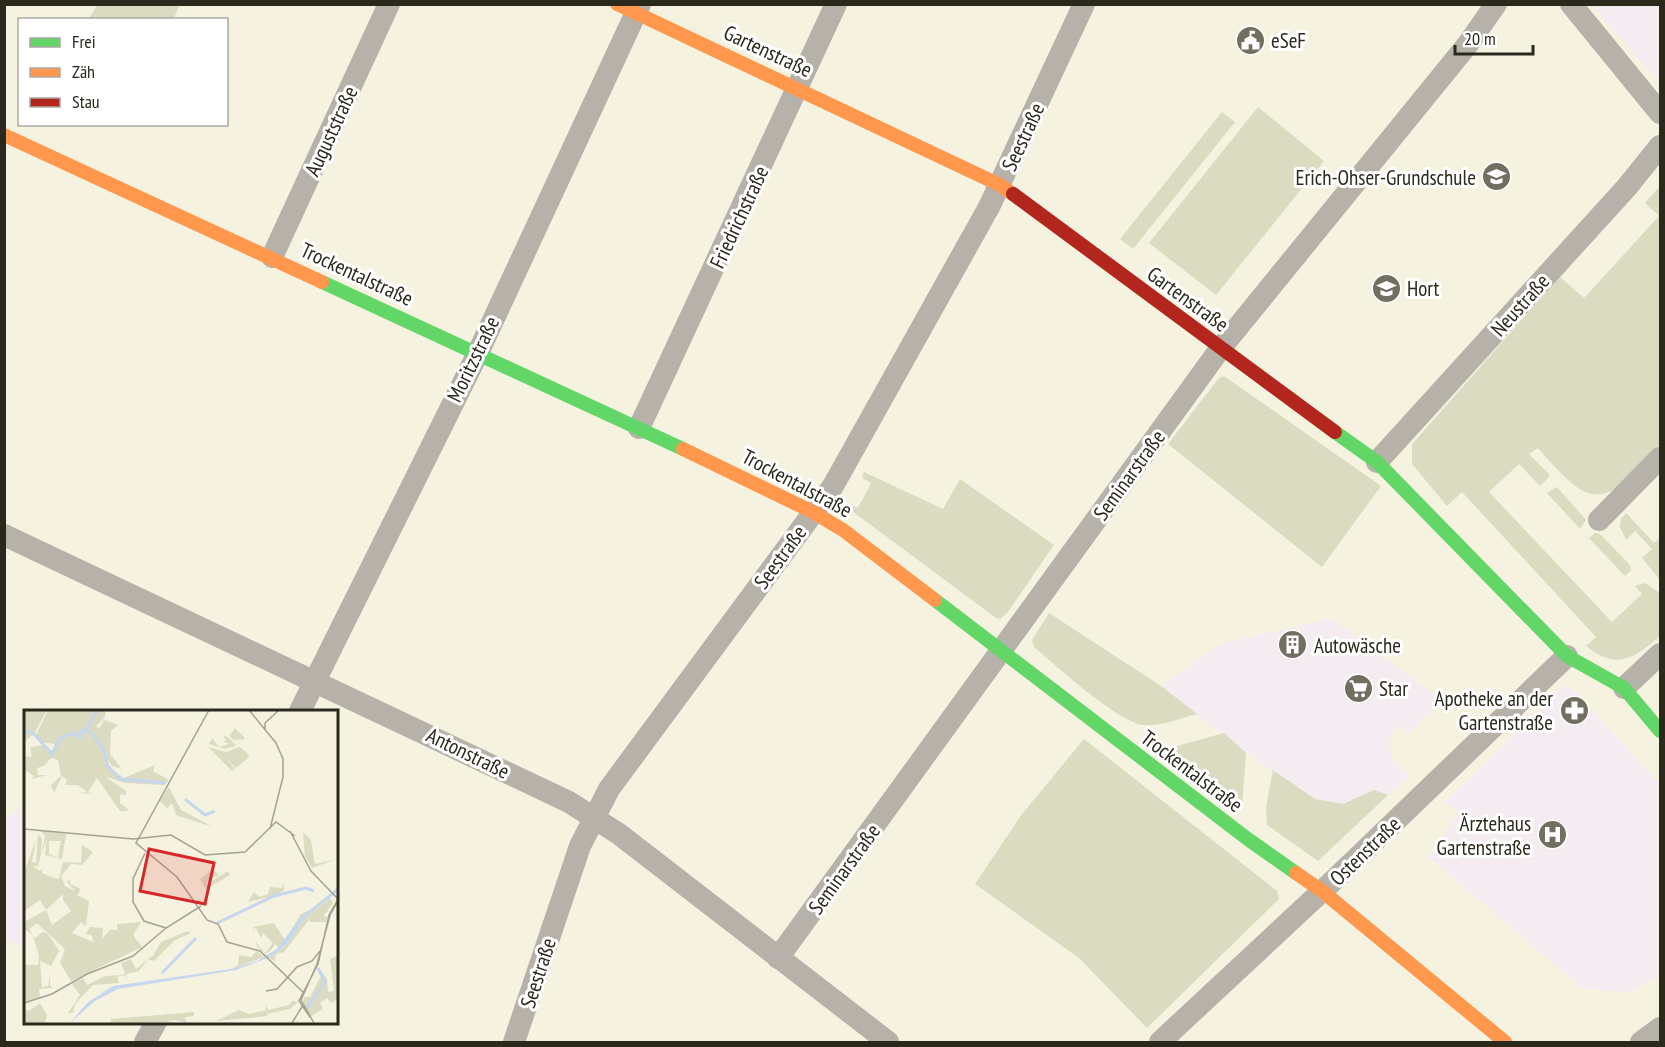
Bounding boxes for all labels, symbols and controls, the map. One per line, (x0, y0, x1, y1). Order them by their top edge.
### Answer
legend (18, 18, 228, 126)
scale bar (1455, 18, 1533, 56)
street label: Gartenstraße (719, 19, 817, 83)
public building icon: eSeF (1234, 24, 1266, 56)
place label: eSeF (1271, 27, 1306, 54)
text: 20 m (1464, 27, 1496, 50)
text: Frei (72, 30, 96, 53)
text: Zäh (72, 60, 95, 83)
street label: Auguststraße (298, 82, 364, 180)
text: Stau (72, 90, 100, 113)
street label: Seestraße (996, 99, 1050, 175)
school or university icon: Erich-Ohser-Grundschule (1481, 161, 1513, 193)
street label: Friedrichstraße (704, 162, 774, 272)
place label: Erich-Ohser-Grundschule (1295, 164, 1476, 191)
street label: Trockentalstraße (297, 236, 417, 312)
street label: Gartenstraße (1142, 260, 1234, 338)
street label: Neustraße (1485, 268, 1555, 342)
school or university icon: Hort (1370, 272, 1402, 304)
place label: Hort (1407, 275, 1440, 302)
street label: Moritzstraße (441, 312, 505, 406)
street label: Seminarstraße (1087, 425, 1171, 525)
street label: Trockentalstraße (737, 443, 857, 523)
street label: Seestraße (748, 520, 812, 594)
building icon: Autowäsche (1277, 629, 1309, 661)
place label: Autowäsche (1314, 632, 1401, 659)
supermarket icon: Star (1342, 672, 1374, 704)
place label: Star (1379, 675, 1408, 702)
place label: Apotheke an der Gartenstraße (1435, 685, 1553, 736)
pharmacy icon: Apotheke an der Gartenstraße (1558, 694, 1590, 726)
inset map (24, 710, 338, 1023)
street label: Antonstraße (422, 721, 514, 785)
street label: Trockentalstraße (1136, 724, 1248, 818)
place label: Ärztehaus Gartenstraße (1437, 810, 1531, 861)
street label: Ostenstraße (1324, 811, 1406, 891)
street label: Seminarstraße (802, 819, 886, 919)
hospital icon: Ärztehaus Gartenstraße (1536, 819, 1568, 851)
street label: Seestraße (514, 935, 562, 1011)

